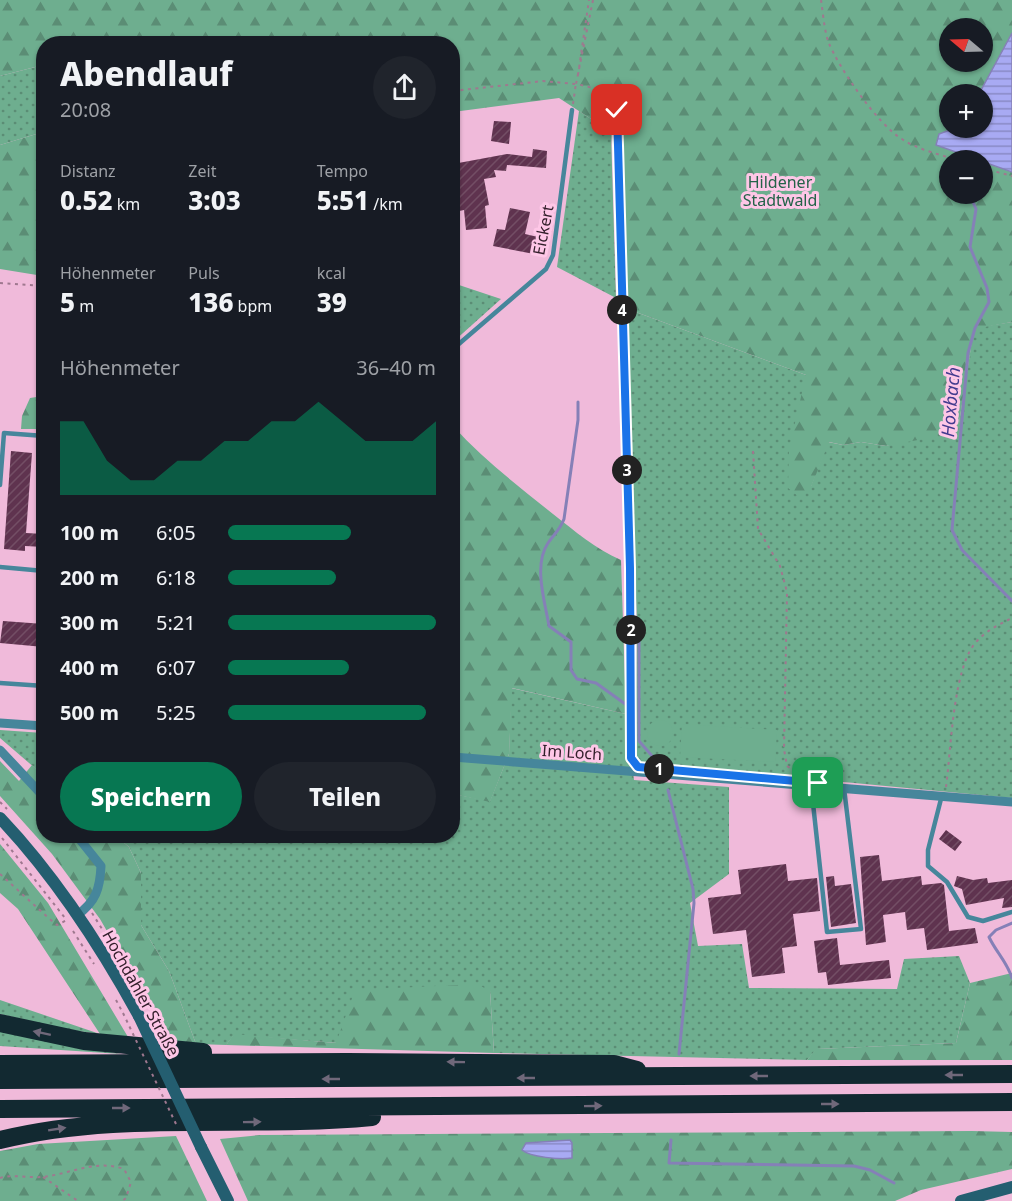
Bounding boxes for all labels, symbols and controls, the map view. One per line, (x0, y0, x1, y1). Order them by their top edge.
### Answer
north arrow (939, 18, 993, 72)
map controls (939, 18, 993, 204)
text: Abendlauf (60, 51, 232, 96)
button: share (373, 56, 436, 119)
pin (591, 84, 642, 135)
button: + (939, 84, 993, 138)
icon: check (600, 93, 633, 126)
text: 20:08 (60, 96, 111, 123)
button: − (939, 150, 993, 204)
text: Distanz (60, 160, 116, 182)
text: Zeit (188, 160, 216, 182)
text: Tempo (317, 160, 368, 182)
park label: Hildener Stadtwald (743, 171, 817, 211)
text: 0.52 (60, 182, 113, 218)
text: 3:03 (188, 182, 241, 218)
text: 5:51 (317, 182, 369, 218)
text: km (113, 193, 140, 215)
text: /km (369, 193, 403, 215)
street label: Eickert (527, 203, 559, 257)
text: Höhenmeter (60, 262, 156, 284)
text: Puls (188, 262, 220, 284)
text: kcal (317, 262, 346, 284)
text: 5 (60, 284, 75, 320)
text: 136 (188, 284, 233, 320)
text: 39 (317, 284, 347, 320)
text: m (75, 295, 94, 317)
text: bpm (233, 295, 272, 317)
pin: 4 (607, 295, 637, 325)
text: 4 (617, 299, 627, 321)
text: Höhenmeter (60, 354, 180, 381)
text: 36–40 m (356, 354, 436, 381)
water label: Hoxbach (935, 366, 965, 438)
pin: 3 (612, 455, 642, 485)
text: 3 (622, 459, 632, 481)
text: 100 m (60, 519, 119, 546)
text: 6:05 (156, 519, 196, 546)
text: 200 m (60, 564, 119, 591)
text: 6:18 (156, 564, 196, 591)
text: 300 m (60, 609, 119, 636)
text: 5:21 (156, 609, 196, 636)
pin: 2 (616, 615, 646, 645)
text: 2 (626, 619, 636, 641)
text: 400 m (60, 654, 119, 681)
text: 6:07 (156, 654, 196, 681)
text: 500 m (60, 699, 119, 726)
text: 5:25 (156, 699, 196, 726)
street label: Im Loch (541, 739, 603, 765)
pin: 1 (644, 754, 674, 784)
pin (792, 757, 843, 808)
text: 1 (654, 758, 664, 780)
button: Speichern (60, 762, 242, 831)
button: Teilen (254, 762, 436, 831)
icon: arrive (801, 766, 834, 799)
street label: Hochdahler Straße (97, 926, 185, 1060)
one-way arrow (33, 1027, 51, 1037)
one-way arrow (447, 1058, 466, 1067)
one-way arrow (944, 1070, 963, 1080)
one-way arrow (749, 1071, 768, 1081)
one-way arrow (516, 1073, 535, 1083)
one-way arrow (321, 1074, 340, 1083)
one-way arrow (821, 1099, 840, 1109)
one-way arrow (584, 1101, 603, 1111)
one-way arrow (112, 1103, 131, 1113)
one-way arrow (243, 1117, 262, 1127)
one-way arrow (48, 1124, 67, 1133)

